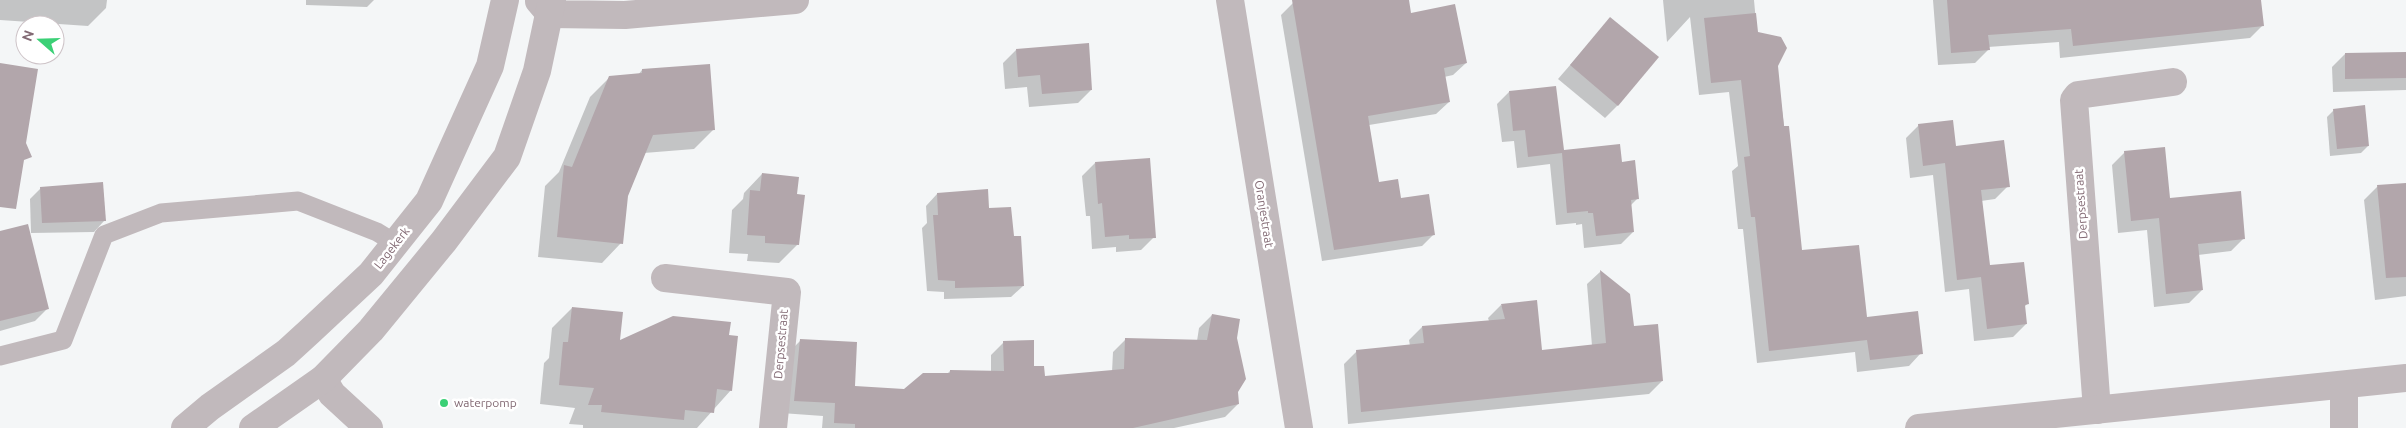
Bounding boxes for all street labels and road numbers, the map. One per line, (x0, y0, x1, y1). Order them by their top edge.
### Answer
street label: Derpsestraat (2072, 168, 2089, 239)
street label: Oranjestraat (1253, 179, 1276, 249)
street label: Lagekerk (371, 224, 412, 271)
street label: Derpsestraat (771, 308, 790, 379)

